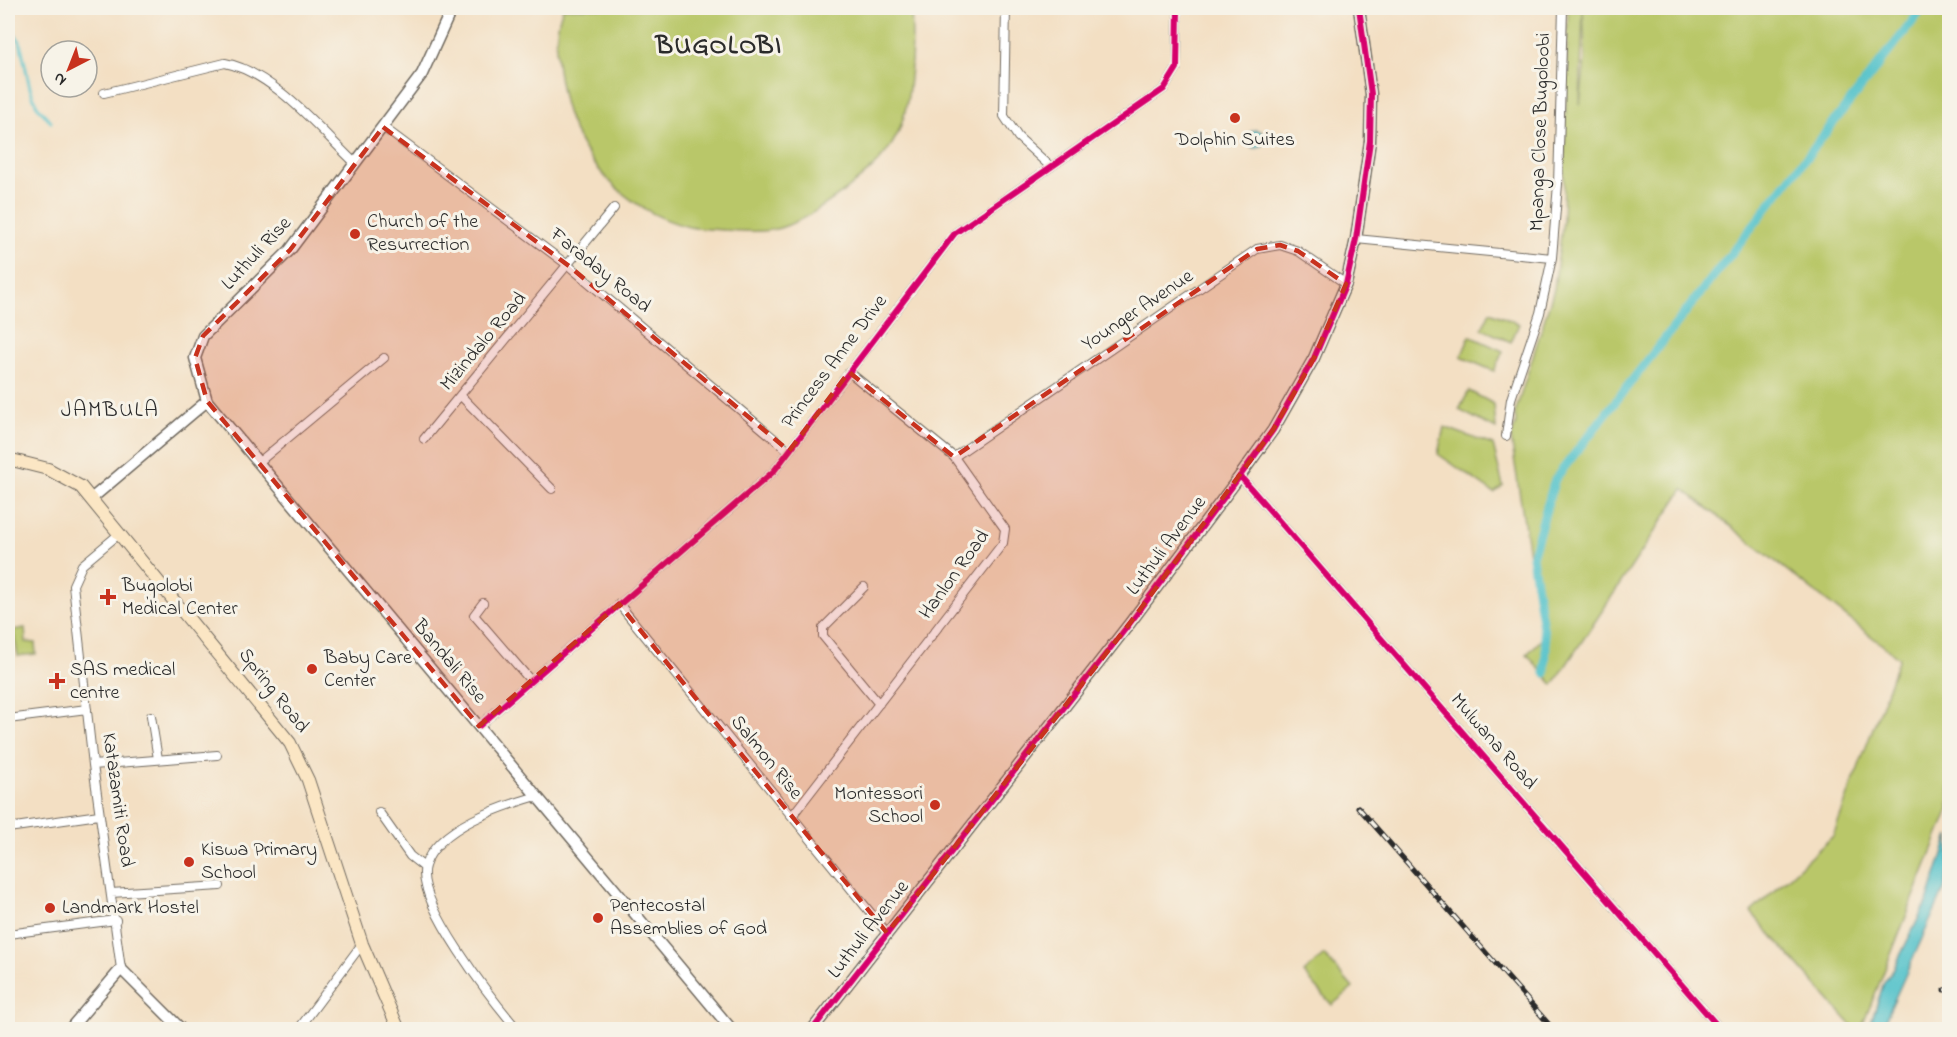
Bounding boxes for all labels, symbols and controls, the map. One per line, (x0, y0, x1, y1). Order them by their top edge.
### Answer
district label: BUGOLOBI (654, 28, 783, 66)
street label: Mpanga Close Bugoloobi (1523, 32, 1560, 232)
north arrow (39, 39, 99, 99)
text: N (48, 66, 72, 91)
marker: Dolphin Suites (1228, 111, 1242, 125)
place label: Dolphin Suites (1174, 126, 1295, 155)
place label: Church of the Resurrection (367, 208, 478, 260)
street label: Luthuli Rise (215, 210, 299, 298)
street label: Faraday Road (543, 221, 657, 321)
marker: Church of the Resurrection (348, 227, 362, 241)
street label: Younger Avenue (1076, 263, 1200, 360)
street label: Mizindalo Road (434, 286, 534, 398)
street label: Princess Anne Drive (775, 289, 895, 435)
district label: JAMBULA (61, 395, 159, 427)
street label: Luthuli Avenue (1120, 490, 1214, 602)
street label: Hanlon Road (913, 524, 997, 626)
place label: Bugolobi Medical Center (121, 572, 238, 624)
marker: Bugolobi Medical Center (99, 588, 117, 606)
street label: Bandali Rise (404, 613, 493, 710)
street label: Spring Road (230, 642, 315, 740)
place label: Baby Care Center (323, 644, 412, 696)
place label: SAS medical centre (70, 656, 175, 708)
marker: Baby Care Center (305, 662, 319, 676)
marker: SAS medical centre (48, 672, 66, 690)
street label: Mulwana Road (1443, 687, 1543, 797)
street label: Salmon Rise (723, 709, 809, 807)
street label: Katazamiti Road (93, 731, 141, 869)
place label: Montessori School (834, 780, 923, 832)
marker: Montessori School (928, 798, 942, 812)
place label: Kiswa Primary School (201, 836, 317, 888)
marker: Kiswa Primary School (182, 855, 196, 869)
street label: Luthuli Avenue (821, 874, 917, 985)
place label: Pentecostal Assemblies of God (610, 892, 767, 944)
place label: Landmark Hostel (62, 894, 199, 923)
marker: Landmark Hostel (43, 901, 57, 915)
marker: Pentecostal Assemblies of God (591, 911, 605, 925)

